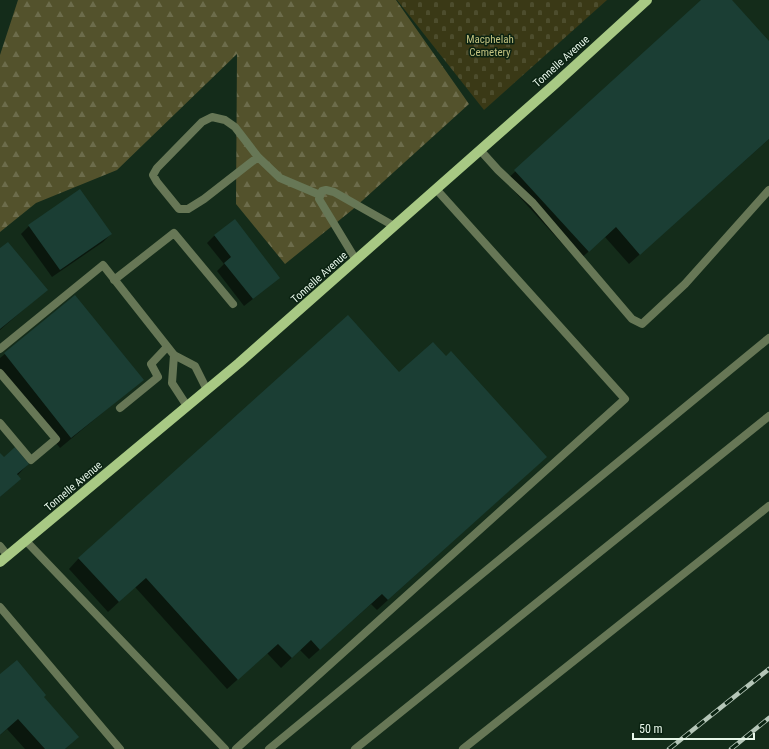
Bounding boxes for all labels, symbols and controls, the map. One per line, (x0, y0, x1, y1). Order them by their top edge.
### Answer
park label: Macphelah Cemetery (466, 33, 514, 59)
street label: Tonnelle Avenue (531, 33, 592, 90)
street label: Tonnelle Avenue (289, 249, 350, 306)
street label: Tonnelle Avenue (42, 459, 105, 514)
scale bar (633, 715, 754, 741)
text: 50 m (639, 722, 663, 736)

